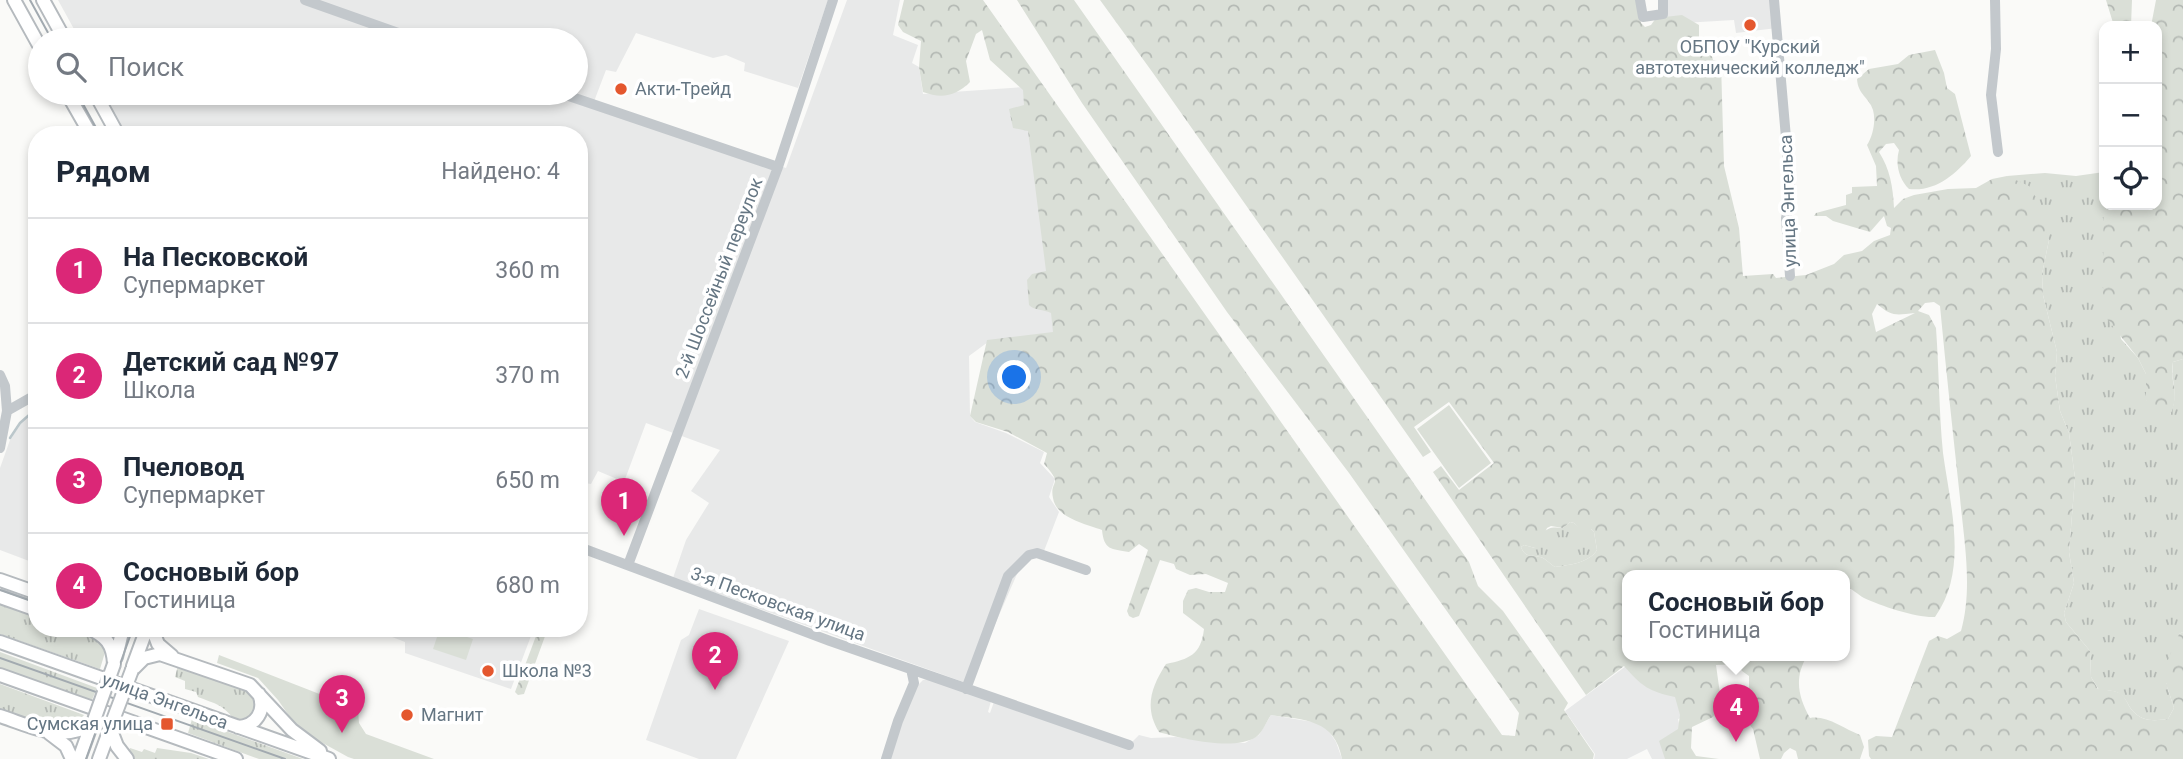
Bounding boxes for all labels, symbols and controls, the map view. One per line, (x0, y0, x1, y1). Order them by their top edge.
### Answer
marker: ОБПОУ "Курский автотехнический колледж" (1742, 17, 1758, 33)
map controls (2099, 21, 2162, 210)
button: + (2099, 21, 2162, 84)
search box (28, 28, 588, 105)
place label: ОБПОУ "Курский автотехнический колледж" (1635, 36, 1865, 78)
icon: search (52, 48, 90, 86)
text: Поиск (108, 52, 184, 82)
place label: Акти-Трейд (635, 78, 731, 99)
marker: Акти-Трейд (613, 81, 629, 97)
button: − (2099, 84, 2162, 147)
street label: улица Энгельса (1775, 134, 1800, 268)
button: locate (2099, 147, 2162, 210)
text: Рядом (56, 154, 151, 189)
text: Найдено: 4 (441, 158, 560, 185)
street label: 2-й Шоссейный переулок (671, 174, 767, 381)
text: На Песковской (123, 242, 308, 272)
text: 1 (72, 257, 86, 284)
text: 360 m (495, 257, 560, 284)
text: Супермаркет (123, 272, 265, 299)
text: Детский сад №97 (123, 347, 339, 377)
your location (997, 360, 1031, 394)
text: 2 (72, 362, 86, 389)
text: 370 m (495, 362, 560, 389)
text: Школа (123, 377, 196, 404)
text: Пчеловод (123, 452, 244, 482)
text: 3 (72, 467, 86, 494)
text: 650 m (495, 467, 560, 494)
pin: 1 (601, 478, 647, 536)
text: Супермаркет (123, 482, 265, 509)
text: Сосновый бор (123, 557, 299, 587)
street label: 3-я Песковская улица (688, 562, 868, 645)
popup (1622, 570, 1850, 661)
text: 4 (72, 572, 86, 599)
text: 680 m (495, 572, 560, 599)
text: Гостиница (123, 587, 236, 614)
text: Сосновый бор (1648, 587, 1824, 617)
text: Гостиница (1648, 617, 1761, 644)
pin: 2 (692, 632, 738, 690)
place label: Школа №3 (502, 660, 592, 681)
marker: Школа №3 (480, 663, 496, 679)
street label: улица Энгельса (99, 668, 231, 733)
pin: 3 (319, 675, 365, 733)
pin: 4 (1713, 684, 1759, 742)
place label: Магнит (421, 704, 484, 725)
marker: Магнит (399, 707, 415, 723)
place label: Сумская улица (27, 713, 153, 734)
marker: Сумская улица (159, 716, 175, 732)

